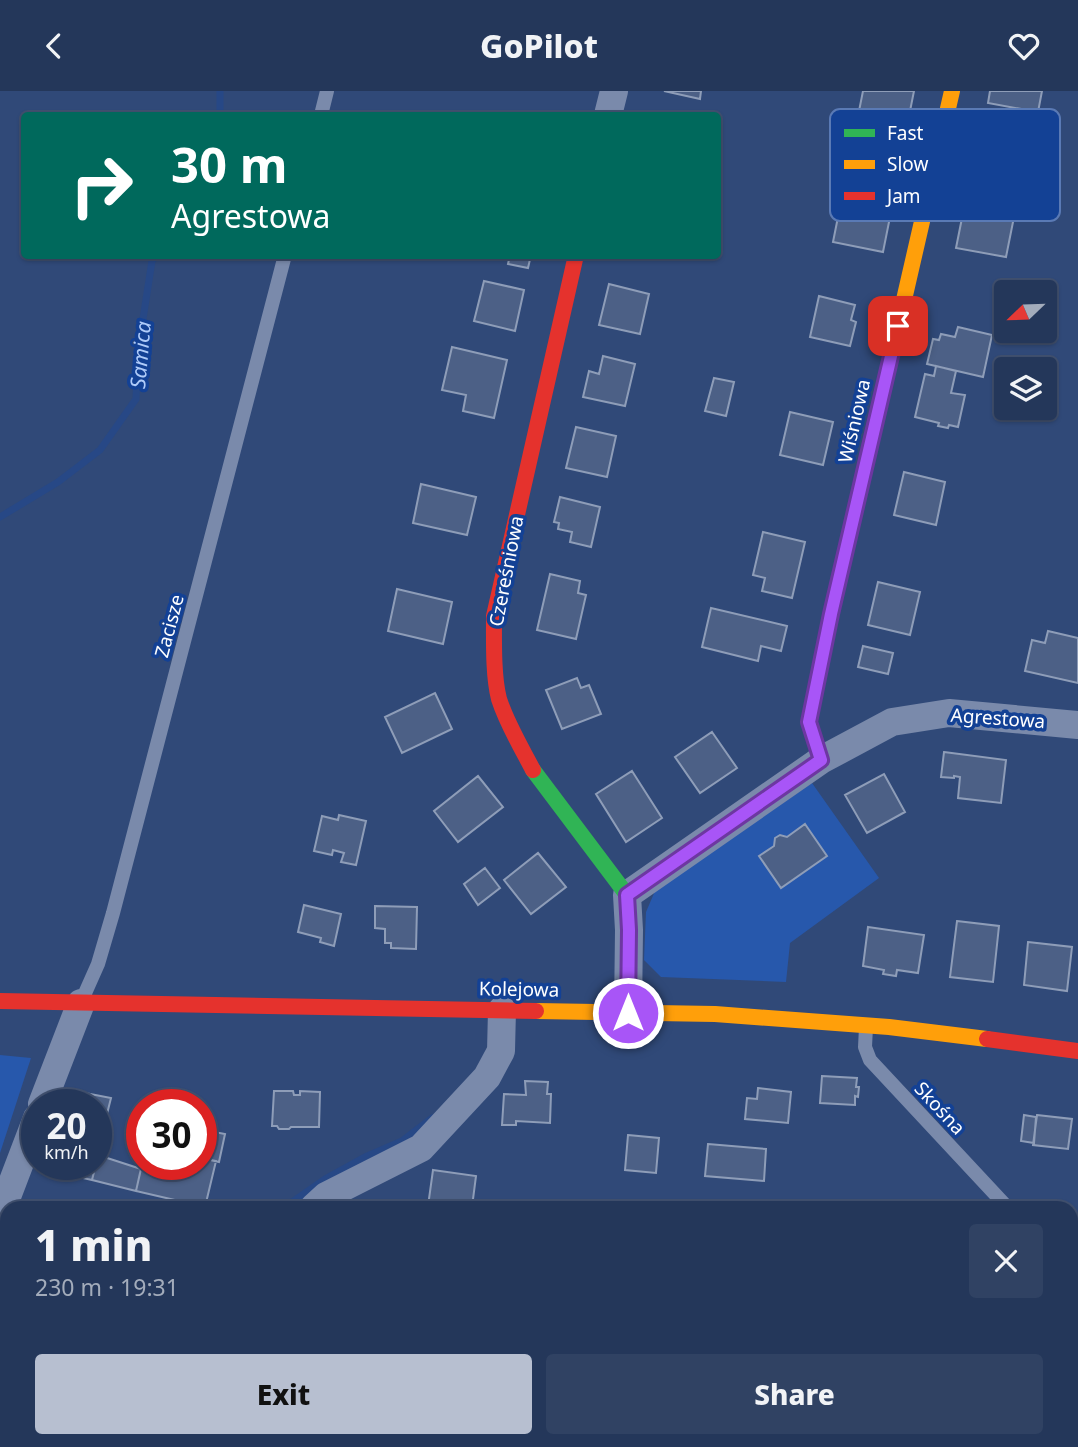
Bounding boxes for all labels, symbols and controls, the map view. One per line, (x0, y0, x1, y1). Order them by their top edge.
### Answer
text: GoPilot (480, 24, 598, 67)
icon: back (35, 27, 73, 65)
icon: heart (1005, 27, 1043, 65)
legend (830, 109, 1060, 221)
text: Fast (887, 120, 924, 146)
text: 30 m (171, 131, 288, 197)
icon: right (56, 140, 147, 231)
text: Slow (887, 151, 928, 177)
text: Jam (885, 183, 921, 209)
text: Agrestowa (171, 194, 330, 237)
north arrow (994, 280, 1057, 343)
map controls (994, 280, 1057, 420)
pin (868, 296, 928, 356)
icon: arrive (879, 307, 917, 345)
water label: Samica (123, 320, 157, 390)
button: layers (994, 357, 1057, 420)
street label: Wiśniowa (832, 377, 876, 465)
street label: Czereśniowa (483, 513, 529, 629)
street label: Zacisze (148, 592, 190, 660)
street label: Agrestowa (950, 702, 1046, 734)
street label: Kolejowa (479, 975, 559, 1003)
position arrow (591, 976, 665, 1050)
street label: Skośna (909, 1076, 971, 1140)
speed limit sign: 30 (126, 1089, 217, 1180)
text: 20 (46, 1102, 87, 1149)
text: km/h (44, 1140, 89, 1164)
text: 1 min (35, 1216, 152, 1273)
button: close (969, 1224, 1043, 1298)
text: 230 m · 19:31 (35, 1271, 179, 1303)
button: Exit (35, 1354, 532, 1434)
button: Share (546, 1354, 1043, 1434)

